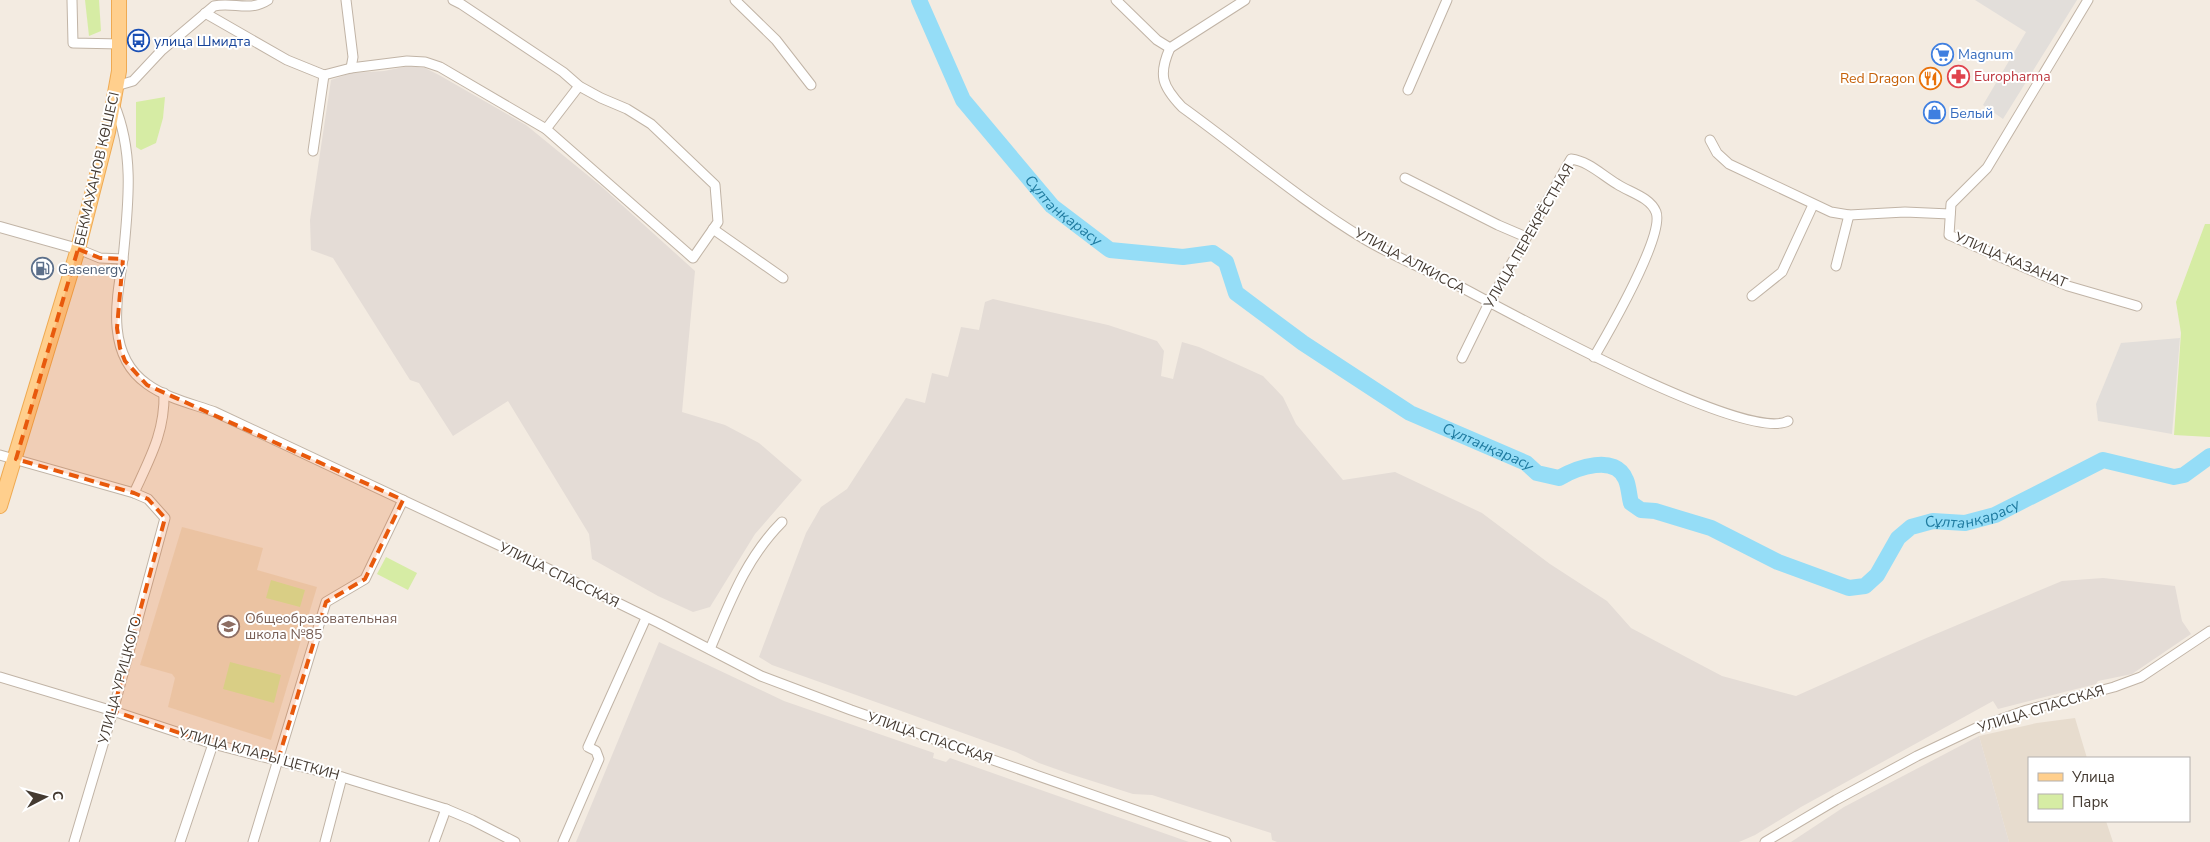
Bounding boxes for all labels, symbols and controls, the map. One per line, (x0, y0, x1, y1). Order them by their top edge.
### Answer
bus stop icon: улица Шмидта (126, 29, 150, 53)
place label: улица Шмидта (154, 32, 251, 51)
supermarket icon: Magnum (1930, 42, 1954, 66)
place label: Magnum (1958, 45, 2013, 64)
pharmacy icon: Europharma (1946, 64, 1970, 88)
restaurant icon: Red Dragon (1919, 66, 1943, 90)
place label: Europharma (1974, 67, 2051, 86)
place label: Red Dragon (1840, 69, 1915, 88)
street label: БЕКМАХАНОВ КӨШЕСІ (70, 90, 124, 248)
shop icon: Белый (1922, 101, 1946, 125)
place label: Белый (1950, 104, 1993, 123)
street label: УЛИЦА ПЕРЕКРЁСТНАЯ (1479, 160, 1578, 313)
water label: Сұлтанқарасу (1020, 171, 1107, 251)
street label: УЛИЦА АЛКИССА (1350, 223, 1469, 298)
street label: УЛИЦА КАЗАНАТ (1951, 227, 2071, 293)
fuel station icon: Gasenergy (30, 257, 54, 281)
place label: Gasenergy (58, 260, 126, 279)
water label: Сұлтанқарасу (1439, 418, 1539, 476)
water label: Сұлтанқарасу (1922, 494, 2024, 533)
street label: УЛИЦА СПАССКАЯ (495, 537, 622, 612)
place label: Общеобразовательная школа №85 (245, 609, 397, 644)
street label: УЛИЦА УРИЦКОГО (94, 614, 146, 747)
school or university icon: Общеобразовательная школа №85 (217, 614, 241, 638)
street label: УЛИЦА СПАССКАЯ (1974, 681, 2107, 738)
street label: УЛИЦА СПАССКАЯ (864, 707, 995, 768)
street label: УЛИЦА КЛАРЫ ЦЕТКИН (175, 723, 342, 785)
legend (2028, 757, 2190, 822)
text: Улица (2071, 767, 2115, 787)
north arrow (20, 772, 70, 822)
text: С (47, 790, 67, 802)
text: Парк (2072, 792, 2108, 812)

